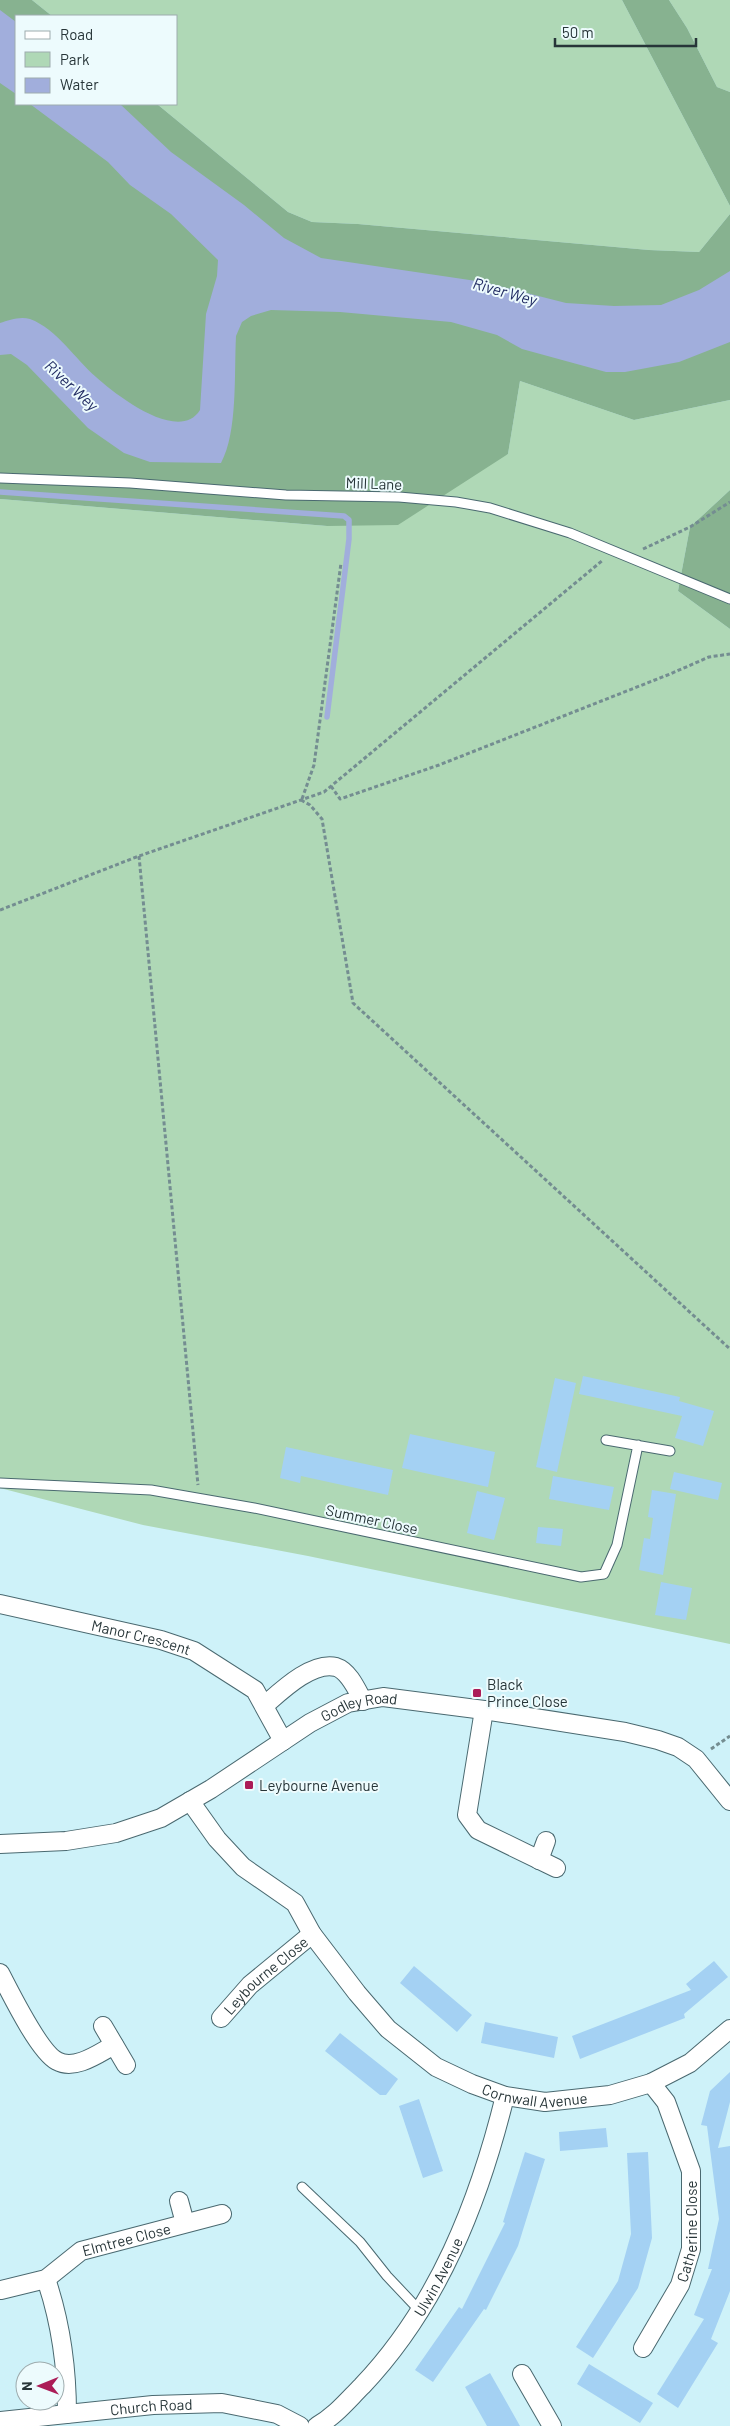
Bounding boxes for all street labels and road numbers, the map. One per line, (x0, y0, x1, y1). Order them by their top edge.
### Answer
street label: Mill Lane (345, 473, 403, 493)
street label: Summer Close (324, 1500, 420, 1538)
street label: Manor Crescent (90, 1616, 193, 1658)
street label: Godley Road (317, 1688, 399, 1725)
street label: Leybourne Close (220, 1932, 311, 2018)
street label: Cornwall Avenue (480, 2079, 588, 2111)
street label: Catherine Close (672, 2181, 700, 2284)
street label: Elmtree Close (80, 2219, 173, 2259)
street label: Ulwin Avenue (410, 2235, 466, 2320)
street label: Church Road (109, 2395, 193, 2418)

